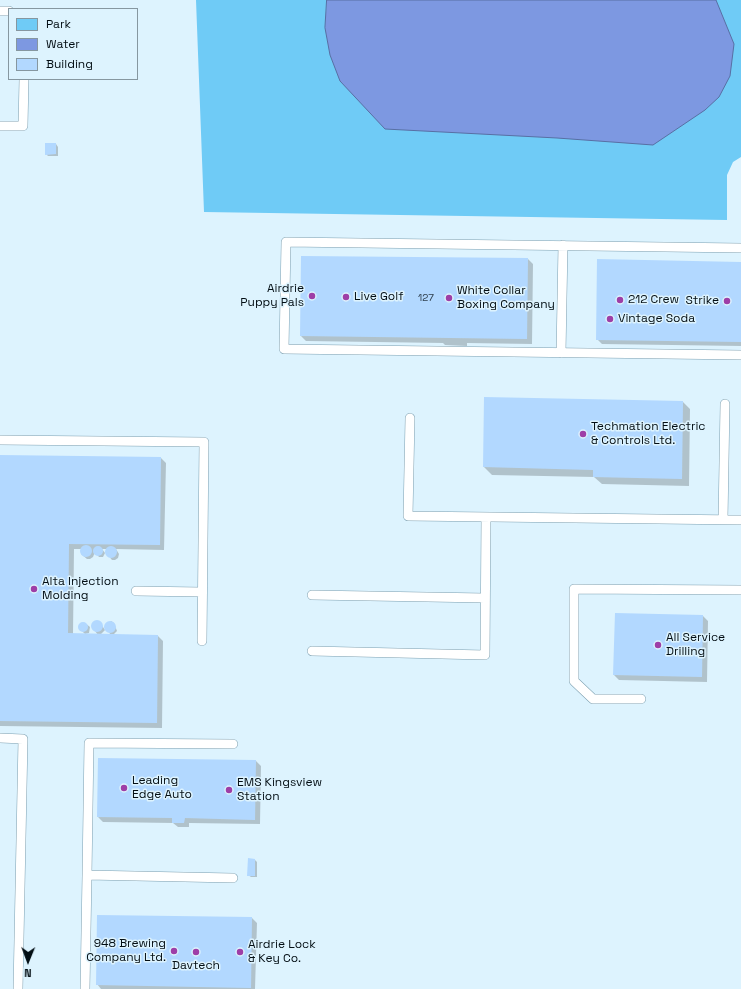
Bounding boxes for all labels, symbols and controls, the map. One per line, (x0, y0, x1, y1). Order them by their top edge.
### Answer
legend (8, 8, 138, 80)
text: Park (46, 16, 71, 32)
text: Water (46, 36, 80, 52)
text: Building (46, 56, 93, 72)
place label: Airdrie Puppy Pals (240, 282, 304, 310)
place label: White Collar Boxing Company (457, 284, 555, 312)
place label: Live Golf (354, 290, 403, 304)
marker: Airdrie Puppy Pals (307, 291, 317, 301)
marker: Live Golf (341, 292, 351, 302)
house number: 127 (418, 292, 434, 304)
marker: White Collar Boxing Company (444, 293, 454, 303)
place label: 212 Crew (628, 293, 679, 307)
place label: Strike (685, 294, 719, 308)
marker: 212 Crew (615, 295, 625, 305)
marker: Strike (722, 296, 732, 306)
place label: Vintage Soda (618, 312, 695, 326)
marker: Vintage Soda (605, 314, 615, 324)
place label: Techmation Electric & Controls Ltd. (591, 420, 706, 448)
marker: Techmation Electric & Controls Ltd. (578, 429, 588, 439)
place label: Alta Injection Molding (42, 575, 118, 603)
marker: Alta Injection Molding (29, 584, 39, 594)
place label: All Service Drilling (666, 631, 725, 659)
marker: All Service Drilling (653, 640, 663, 650)
place label: Leading Edge Auto (132, 774, 192, 802)
place label: EMS Kingsview Station (237, 776, 322, 804)
marker: Leading Edge Auto (119, 783, 129, 793)
marker: EMS Kingsview Station (224, 785, 234, 795)
place label: 948 Brewing Company Ltd. (86, 937, 166, 965)
place label: Airdrie Lock & Key Co. (248, 938, 316, 966)
north arrow (8, 941, 48, 981)
marker: 948 Brewing Company Ltd. (169, 946, 179, 956)
marker: Davtech (191, 947, 201, 957)
marker: Airdrie Lock & Key Co. (235, 947, 245, 957)
place label: Davtech (172, 959, 220, 973)
text: N (24, 966, 32, 980)

